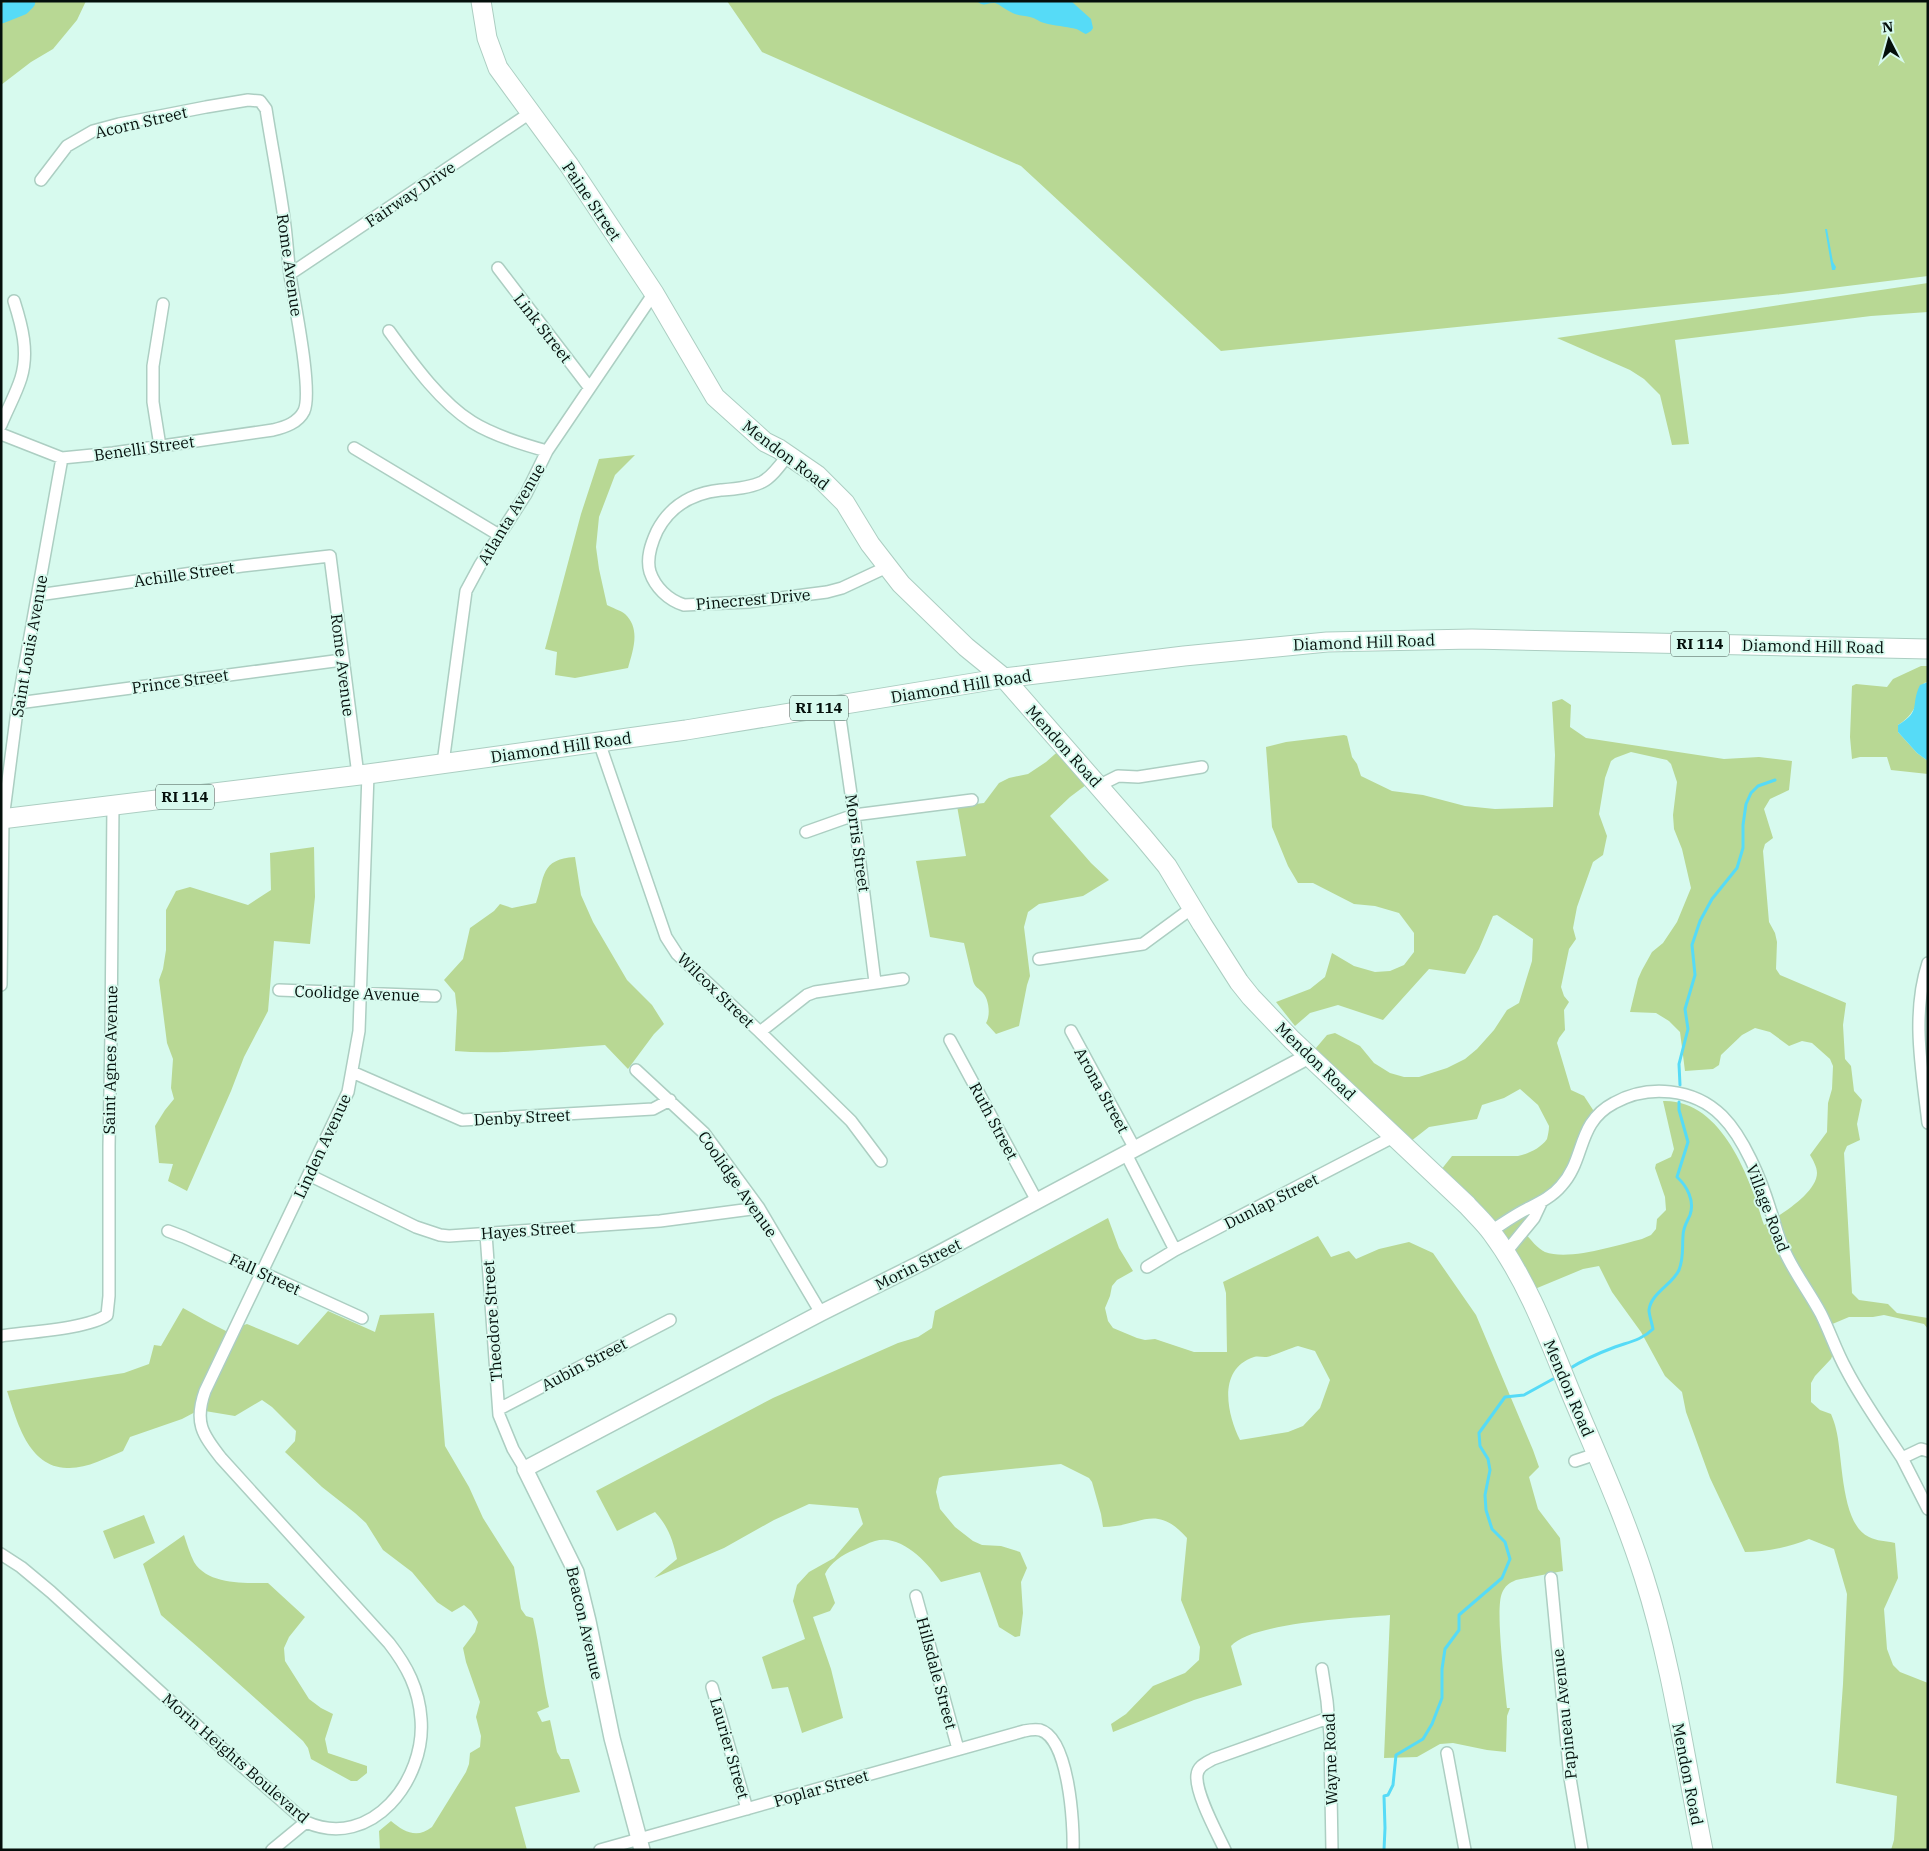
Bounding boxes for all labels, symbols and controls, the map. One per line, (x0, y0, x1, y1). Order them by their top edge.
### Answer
north arrow (1864, 15, 1914, 65)
text: N (1881, 18, 1894, 37)
street label: Acorn Street (93, 102, 189, 142)
street label: Fairway Drive (361, 157, 459, 231)
street label: Paine Street (558, 158, 626, 245)
street label: Rome Avenue (273, 212, 307, 318)
street label: Link Street (510, 289, 577, 367)
street label: Mendon Road (739, 416, 834, 494)
street label: Benelli Street (92, 431, 196, 465)
street label: Atlanta Avenue (473, 460, 549, 568)
street label: Achille Street (133, 557, 236, 591)
street label: Saint Louis Avenue (7, 573, 51, 719)
street label: Pinecrest Drive (695, 584, 811, 614)
street label: Rome Avenue (327, 613, 359, 717)
street label: Diamond Hill Road (1293, 630, 1436, 654)
road number: RI 114 (1671, 632, 1729, 656)
street label: Diamond Hill Road (1742, 635, 1884, 657)
street label: Prince Street (130, 664, 230, 698)
street label: Diamond Hill Road (889, 665, 1033, 707)
road number: RI 114 (790, 696, 848, 720)
street label: Mendon Road (1022, 701, 1106, 791)
street label: Diamond Hill Road (489, 727, 633, 767)
road number: RI 114 (156, 784, 214, 810)
street label: Morris Street (841, 793, 875, 894)
street label: Wilcox Street (673, 948, 759, 1032)
street label: Coolidge Avenue (294, 981, 420, 1005)
street label: Saint Agnes Avenue (99, 985, 121, 1135)
street label: Mendon Road (1272, 1018, 1360, 1104)
street label: Arona Street (1070, 1044, 1134, 1137)
street label: Ruth Street (965, 1079, 1023, 1163)
street label: Linden Avenue (289, 1090, 355, 1202)
street label: Denby Street (473, 1104, 571, 1130)
street label: Coolidge Avenue (694, 1127, 782, 1241)
street label: Village Road (1742, 1161, 1794, 1255)
street label: Dunlap Street (1220, 1168, 1322, 1233)
street label: Hayes Street (480, 1217, 576, 1243)
street label: Morin Street (872, 1234, 965, 1294)
street label: Fall Street (226, 1249, 304, 1299)
street label: Theodore Street (478, 1259, 506, 1382)
street label: Aubin Street (538, 1333, 631, 1395)
street label: Mendon Road (1540, 1336, 1599, 1440)
street label: Beacon Avenue (562, 1564, 608, 1682)
street label: Hillsdale Street (912, 1615, 962, 1732)
street label: Papineau Avenue (1547, 1648, 1581, 1780)
street label: Morin Heights Boulevard (158, 1689, 314, 1827)
street label: Laurier Street (706, 1695, 754, 1801)
street label: Wayne Road (1318, 1712, 1342, 1805)
street label: Mendon Road (1668, 1721, 1708, 1827)
street label: Poplar Street (771, 1765, 871, 1811)

